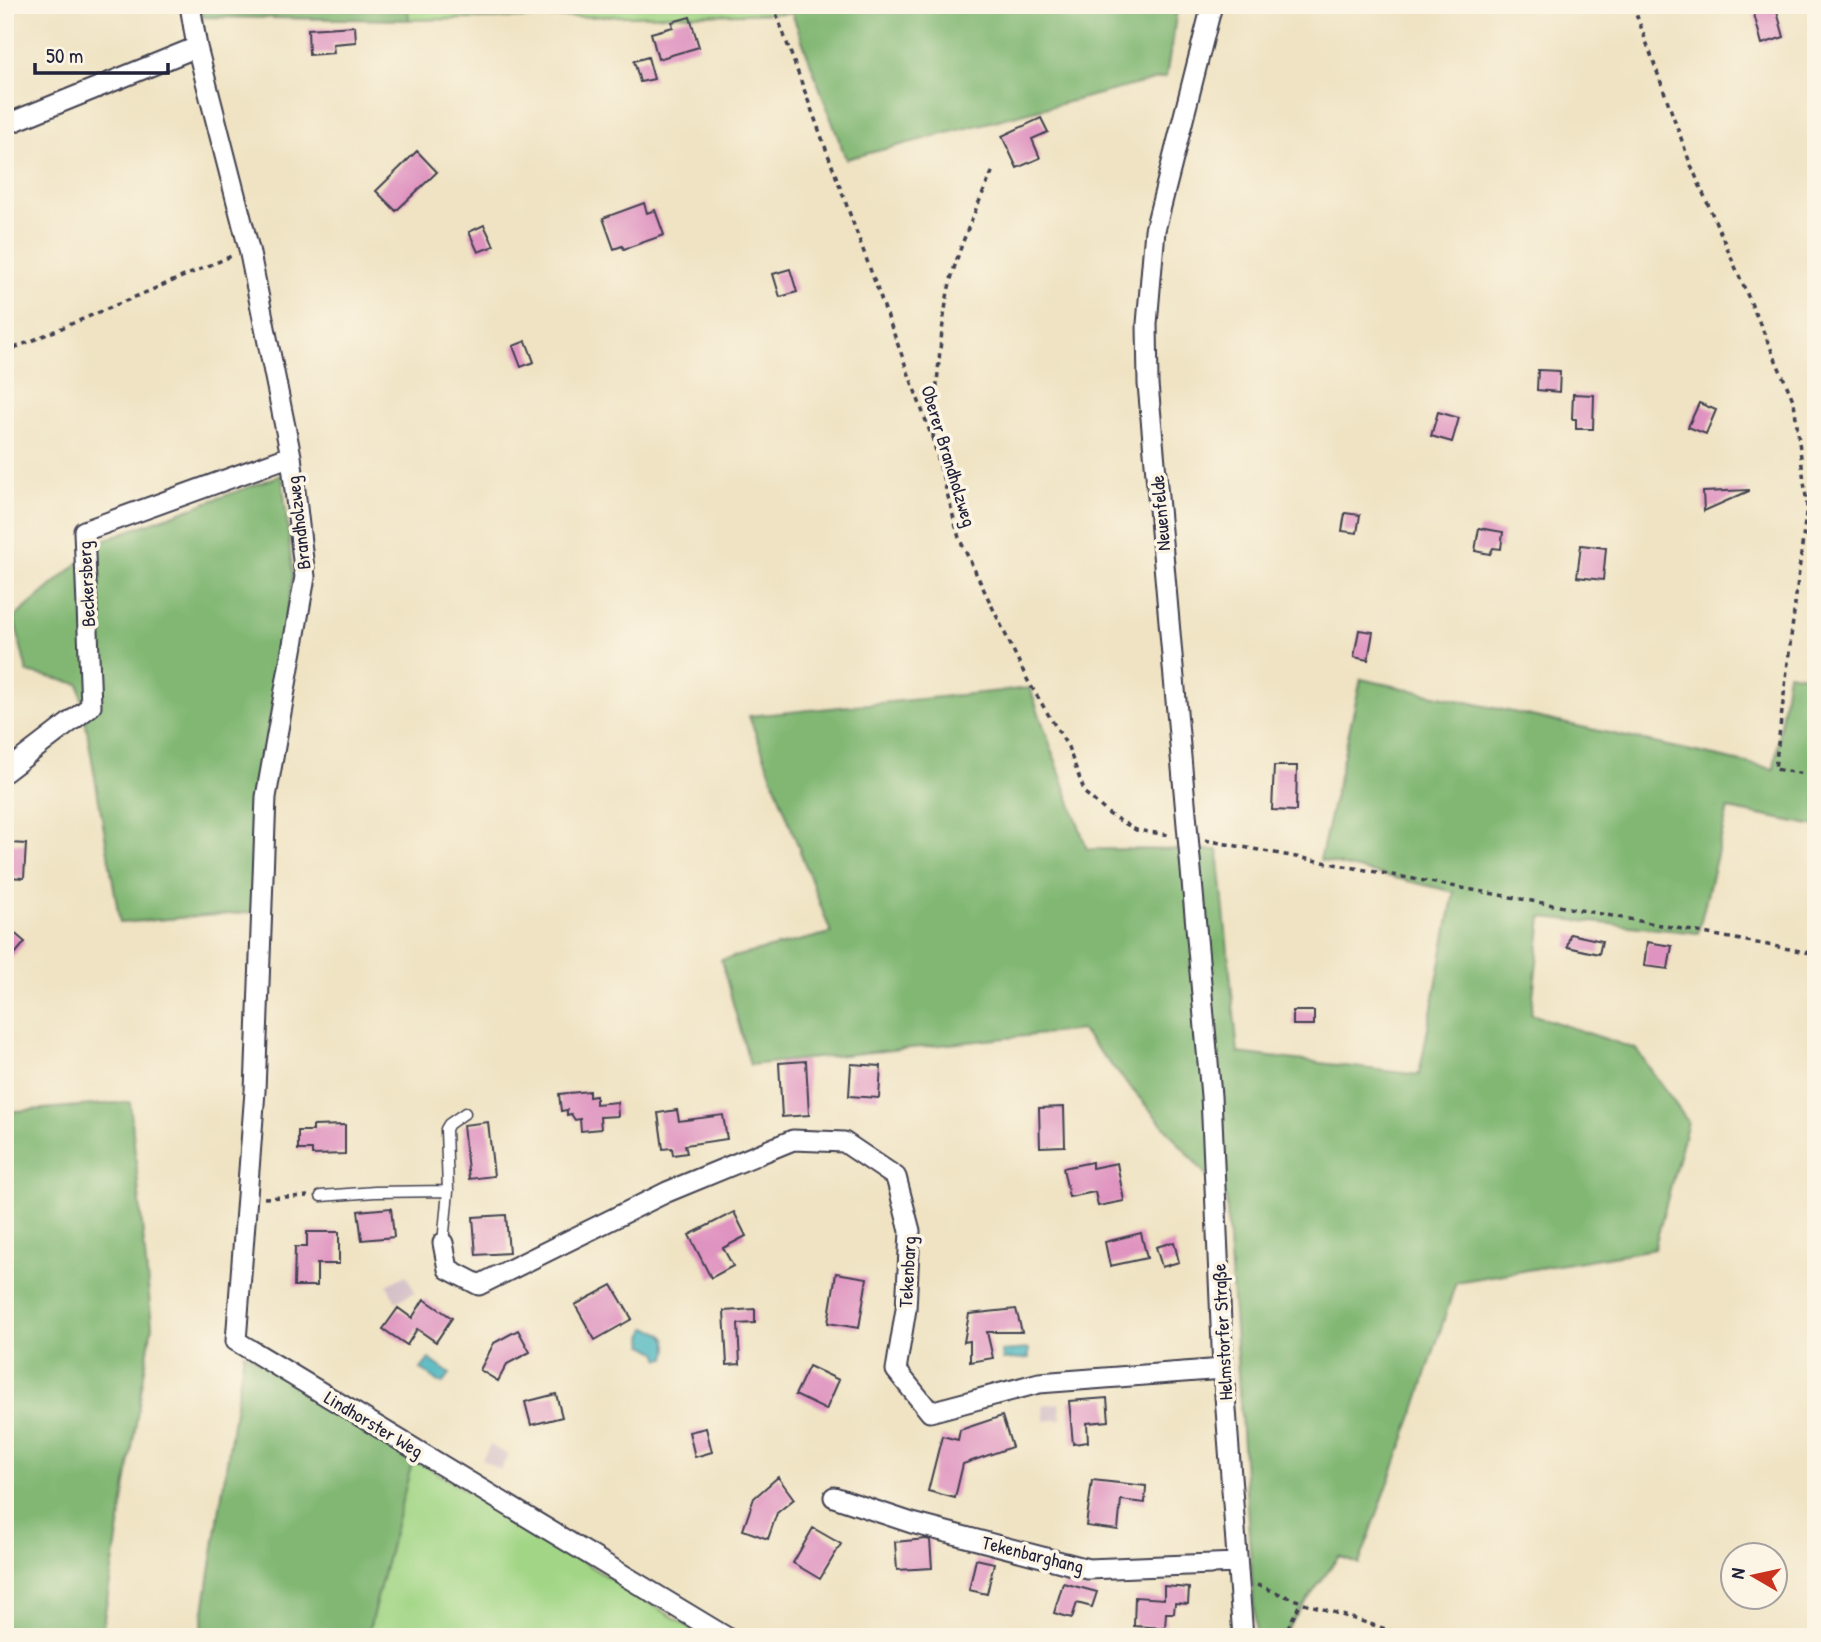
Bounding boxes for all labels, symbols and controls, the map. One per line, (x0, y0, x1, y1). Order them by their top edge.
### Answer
scale bar (35, 32, 168, 76)
text: 50 m (46, 41, 83, 70)
street label: Oberer Brandholzweg (915, 382, 983, 530)
street label: Neuenfelde (1144, 474, 1176, 552)
street label: Brandholzweg (279, 475, 317, 571)
street label: Beckersberg (71, 540, 101, 628)
street label: Tekenbarg (892, 1236, 922, 1308)
street label: Helmstorfer Straße (1205, 1263, 1239, 1401)
street label: Lindhorster Weg (320, 1384, 428, 1464)
street label: Tekenbarghang (979, 1529, 1087, 1579)
north arrow (1720, 1540, 1790, 1610)
text: N (1724, 1566, 1751, 1580)

